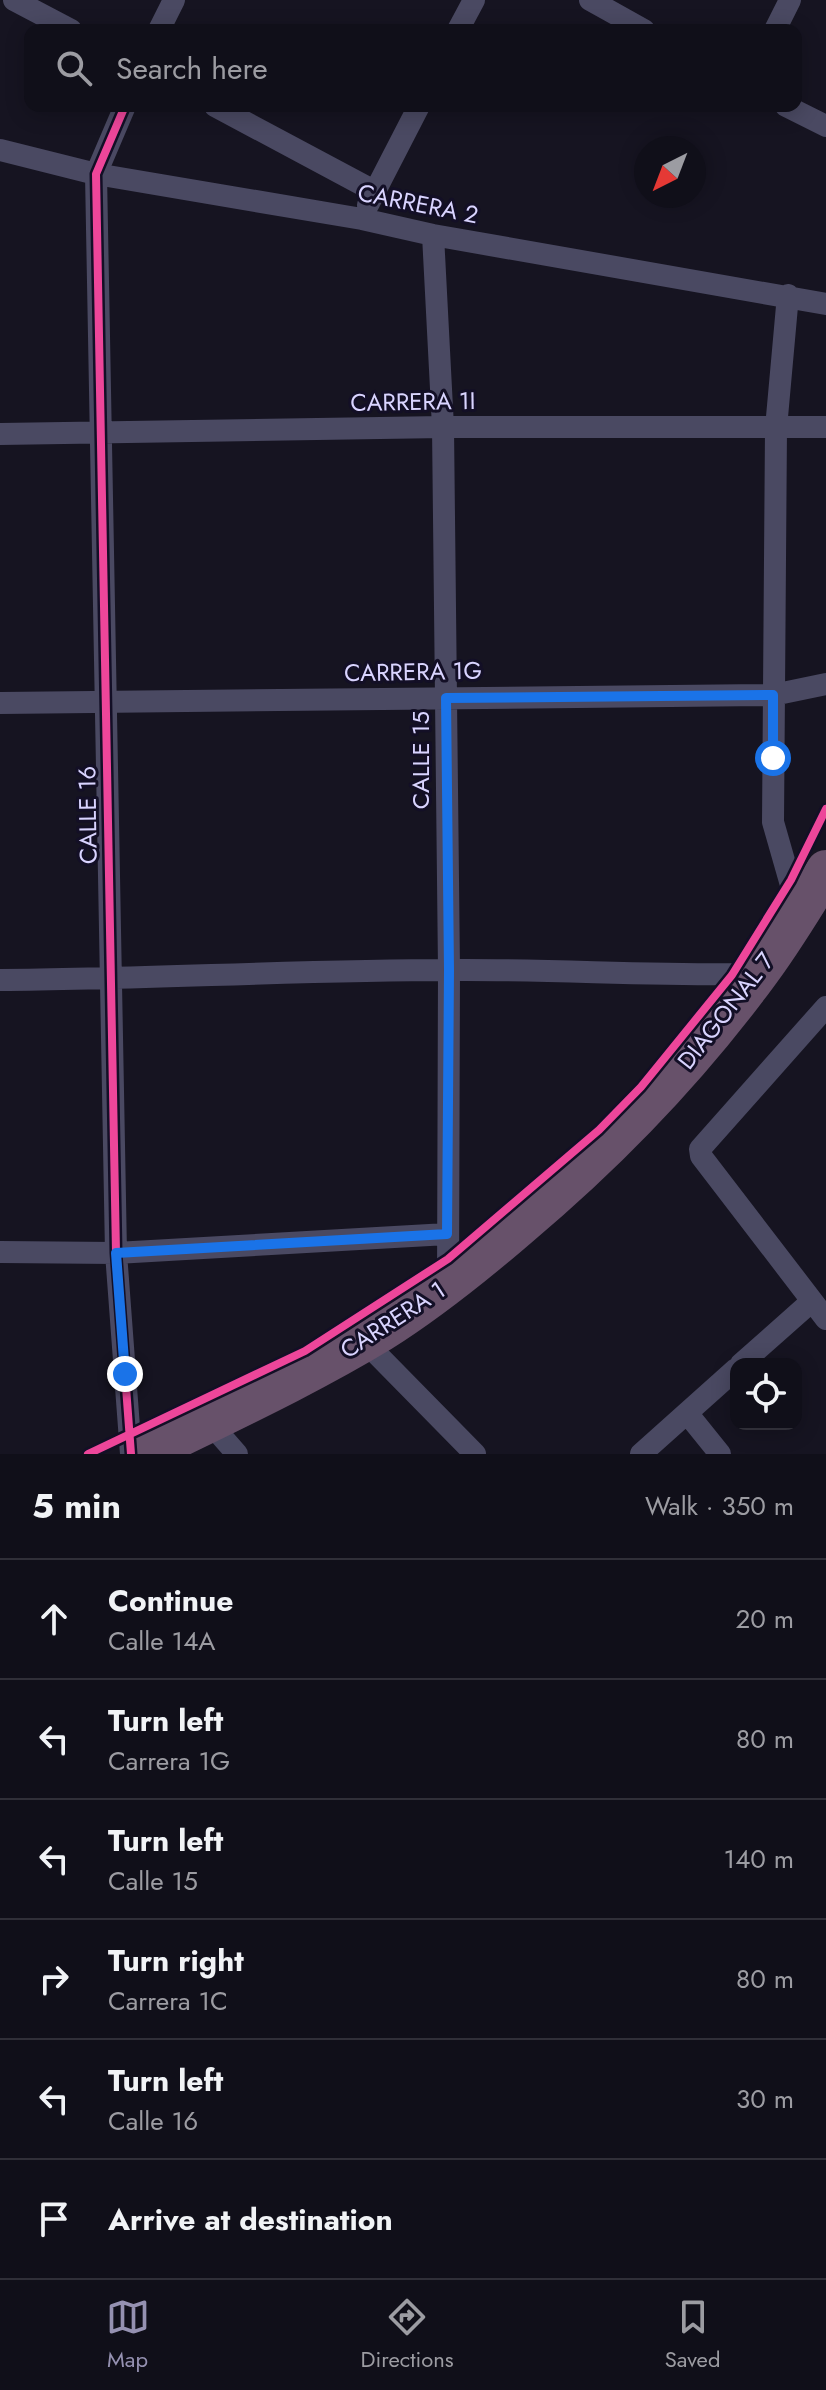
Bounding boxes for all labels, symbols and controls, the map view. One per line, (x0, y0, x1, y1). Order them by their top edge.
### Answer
search box (24, 24, 802, 112)
icon: search (52, 46, 96, 90)
text: Search here (116, 47, 268, 90)
north arrow (634, 136, 706, 208)
street label: CARRERA 2 (355, 175, 481, 232)
street label: CARRERA 1I (350, 383, 476, 420)
street label: CARRERA 1G (344, 653, 482, 690)
street label: CALLE 15 (403, 711, 438, 809)
route start (755, 740, 791, 776)
street label: CALLE 16 (69, 765, 106, 865)
street label: DIAGONAL 7 (669, 944, 783, 1077)
street label: CARRERA 1 (333, 1272, 452, 1367)
route end (107, 1356, 143, 1392)
map controls (730, 1358, 802, 1430)
button: locate (730, 1358, 802, 1430)
text: 5 min (32, 1482, 121, 1531)
text: Walk · 350 m (645, 1487, 794, 1525)
text: Continue (108, 1579, 234, 1622)
icon: ahead (32, 1597, 76, 1641)
text: 20 m (736, 1600, 794, 1638)
text: Calle 14A (108, 1622, 215, 1660)
text: Turn left (108, 1699, 223, 1742)
icon: left (32, 1717, 76, 1761)
text: 80 m (736, 1720, 794, 1758)
text: Carrera 1G (108, 1742, 230, 1780)
text: Turn left (108, 1819, 223, 1862)
icon: left (32, 1837, 76, 1881)
text: 140 m (723, 1840, 794, 1878)
text: Calle 15 (108, 1862, 198, 1900)
text: Turn right (108, 1939, 244, 1982)
icon: right (32, 1957, 76, 2001)
text: 80 m (736, 1960, 794, 1998)
text: Carrera 1C (108, 1982, 228, 2020)
text: Turn left (108, 2059, 223, 2102)
icon: left (32, 2077, 76, 2121)
text: 30 m (736, 2080, 794, 2118)
text: Calle 16 (108, 2102, 198, 2140)
icon: arrive (32, 2197, 76, 2241)
text: Arrive at destination (108, 2198, 393, 2241)
tab: Map (106, 2295, 150, 2375)
tab: Directions (361, 2295, 454, 2375)
tab: Saved (665, 2295, 720, 2375)

